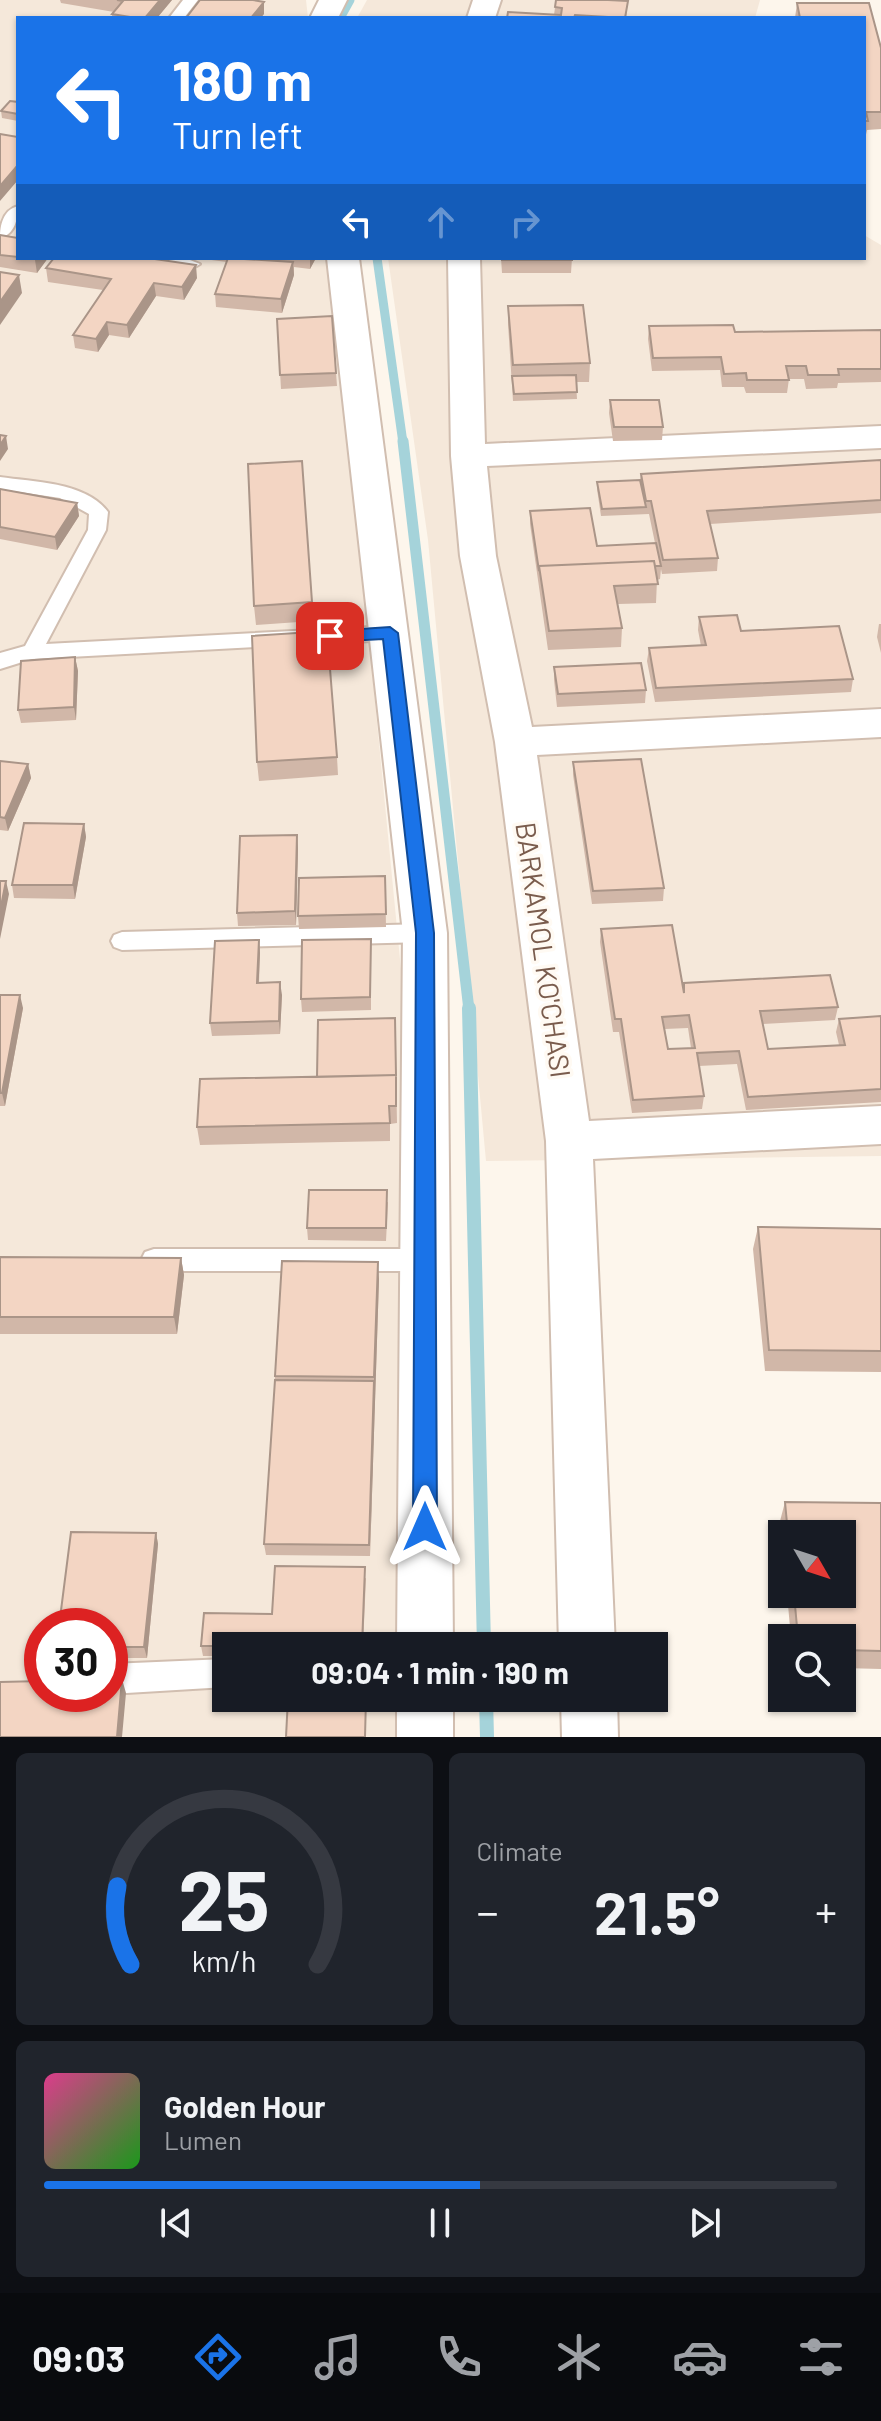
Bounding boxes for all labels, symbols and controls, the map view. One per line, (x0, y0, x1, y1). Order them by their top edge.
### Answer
text: 180 m (172, 45, 312, 112)
icon: left (40, 48, 144, 152)
text: Turn left (172, 113, 303, 156)
icon: left (335, 200, 379, 244)
icon: ahead (419, 200, 463, 244)
icon: right (503, 200, 547, 244)
pin (296, 602, 364, 670)
icon: arrive (308, 614, 352, 658)
street label: BARKAMOL KO'CHASI (509, 820, 579, 1080)
position arrow (383, 1485, 467, 1569)
north arrow (768, 1520, 856, 1608)
map controls (768, 1520, 856, 1712)
speed limit sign: 30 (24, 1608, 128, 1712)
button: search (768, 1624, 856, 1712)
text: 09:04 · 1 min · 190 m (311, 1654, 569, 1690)
text: Climate (477, 1835, 563, 1866)
text: 25 (179, 1848, 270, 1948)
text: 21.5° (594, 1875, 720, 1947)
text: − (477, 1884, 499, 1937)
text: + (815, 1884, 837, 1937)
text: km/h (192, 1943, 257, 1978)
text: Golden Hour (164, 2088, 326, 2124)
text: Lumen (164, 2124, 242, 2155)
icon: previous (154, 2201, 198, 2245)
icon: pause (418, 2201, 462, 2245)
icon: next (683, 2201, 727, 2245)
icon: directions (190, 2329, 246, 2385)
icon: music (310, 2329, 366, 2385)
icon: phone (431, 2329, 487, 2385)
icon: climate (551, 2329, 607, 2385)
icon: car (672, 2329, 728, 2385)
icon: filters (793, 2329, 849, 2385)
text: 09:03 (32, 2336, 125, 2379)

